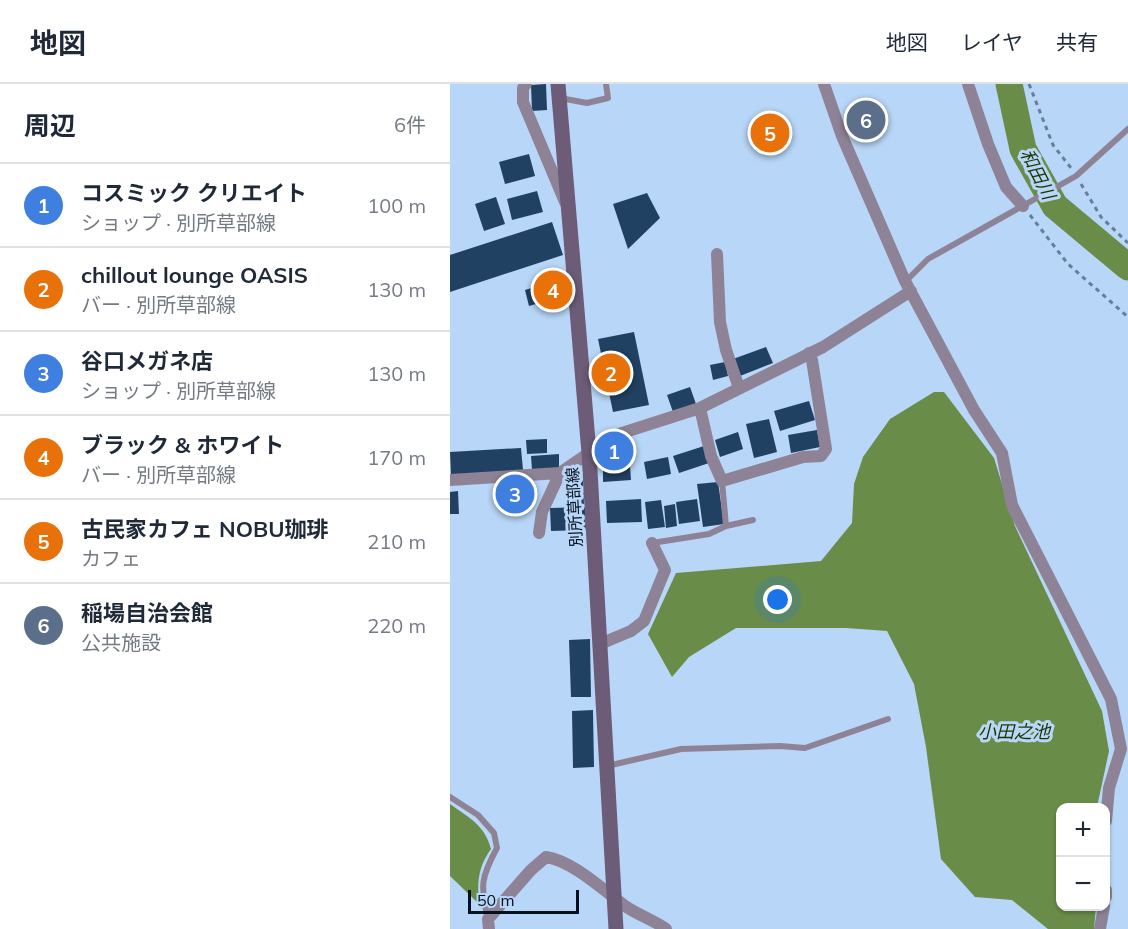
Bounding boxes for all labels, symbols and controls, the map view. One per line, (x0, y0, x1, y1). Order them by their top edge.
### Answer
text: 地図 (30, 25, 86, 60)
text: 地図 (886, 29, 928, 55)
text: レイヤ (961, 29, 1023, 55)
text: 共有 (1056, 29, 1098, 55)
pin: 6 (846, 98, 886, 142)
text: 周辺 (24, 109, 76, 142)
pin: 5 (750, 110, 790, 156)
text: 6件 (394, 112, 426, 137)
water label: 和田川 (1015, 145, 1061, 205)
text: コスミック クリエイト (81, 179, 307, 207)
text: 1 (38, 193, 50, 218)
text: 100 m (367, 193, 426, 218)
text: ショップ · 別所草部線 (81, 210, 276, 235)
text: chillout lounge OASIS (81, 261, 308, 289)
pin: 4 (534, 268, 572, 312)
text: 2 (38, 277, 50, 302)
text: 130 m (367, 277, 426, 302)
text: バー · 別所草部線 (81, 292, 236, 317)
text: 谷口メガネ店 (81, 347, 213, 375)
pin: 2 (592, 350, 630, 396)
text: 3 (38, 361, 50, 386)
text: 130 m (367, 361, 426, 386)
text: ショップ · 別所草部線 (81, 378, 276, 403)
pin: 1 (594, 428, 634, 473)
text: ブラック & ホワイト (81, 431, 284, 459)
text: 4 (38, 445, 50, 470)
text: 170 m (367, 445, 426, 470)
text: バー · 別所草部線 (81, 462, 236, 487)
street label: 別所草部線 (562, 467, 586, 547)
pin: 3 (496, 472, 534, 516)
text: 古民家カフェ NOBU珈琲 (81, 515, 328, 543)
text: 5 (38, 529, 50, 554)
text: 210 m (367, 529, 426, 554)
text: カフェ (81, 546, 141, 571)
your location (763, 585, 792, 614)
text: 稲場自治会館 (81, 599, 213, 627)
text: 6 (38, 613, 50, 638)
text: 220 m (367, 613, 426, 638)
text: 公共施設 (81, 630, 161, 655)
water label: 小田之池 (978, 720, 1052, 743)
map controls (1056, 803, 1110, 911)
button: + (1056, 803, 1110, 857)
button: − (1056, 857, 1110, 911)
scale bar (468, 887, 579, 914)
text: 50 m (477, 890, 514, 910)

